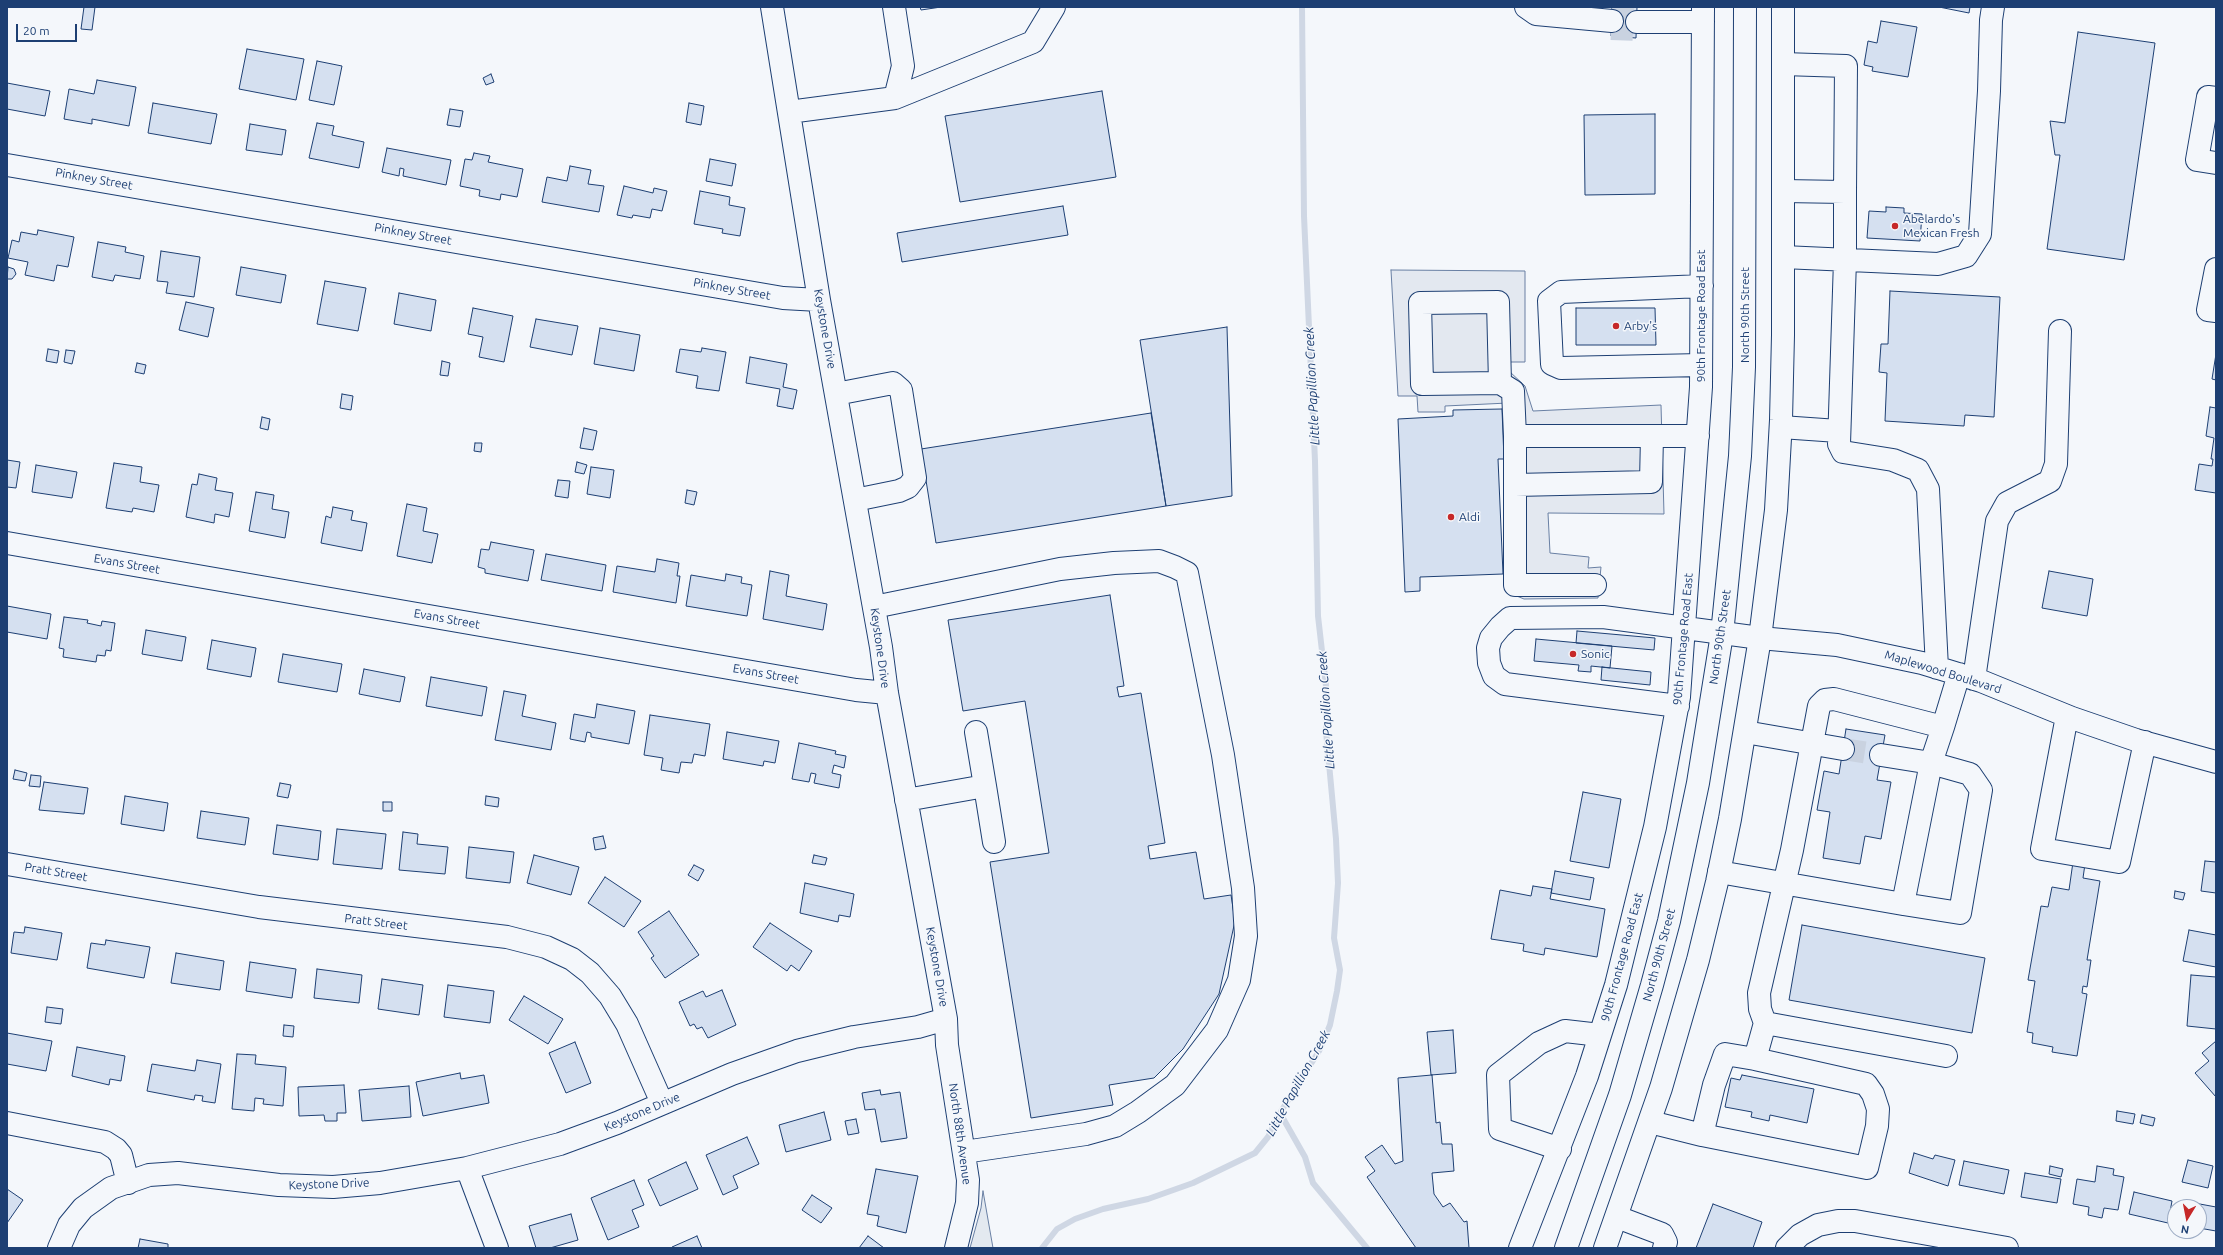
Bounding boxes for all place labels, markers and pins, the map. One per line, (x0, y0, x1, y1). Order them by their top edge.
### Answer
place label: Abelardo's Mexican Fresh (1903, 212, 1980, 240)
marker: Abelardo's Mexican Fresh (1890, 221, 1900, 231)
place label: Arby's (1624, 319, 1657, 333)
marker: Arby's (1611, 321, 1621, 331)
place label: Aldi (1459, 510, 1480, 524)
marker: Aldi (1446, 512, 1456, 522)
place label: Sonic (1581, 647, 1610, 661)
marker: Sonic (1568, 649, 1578, 659)

